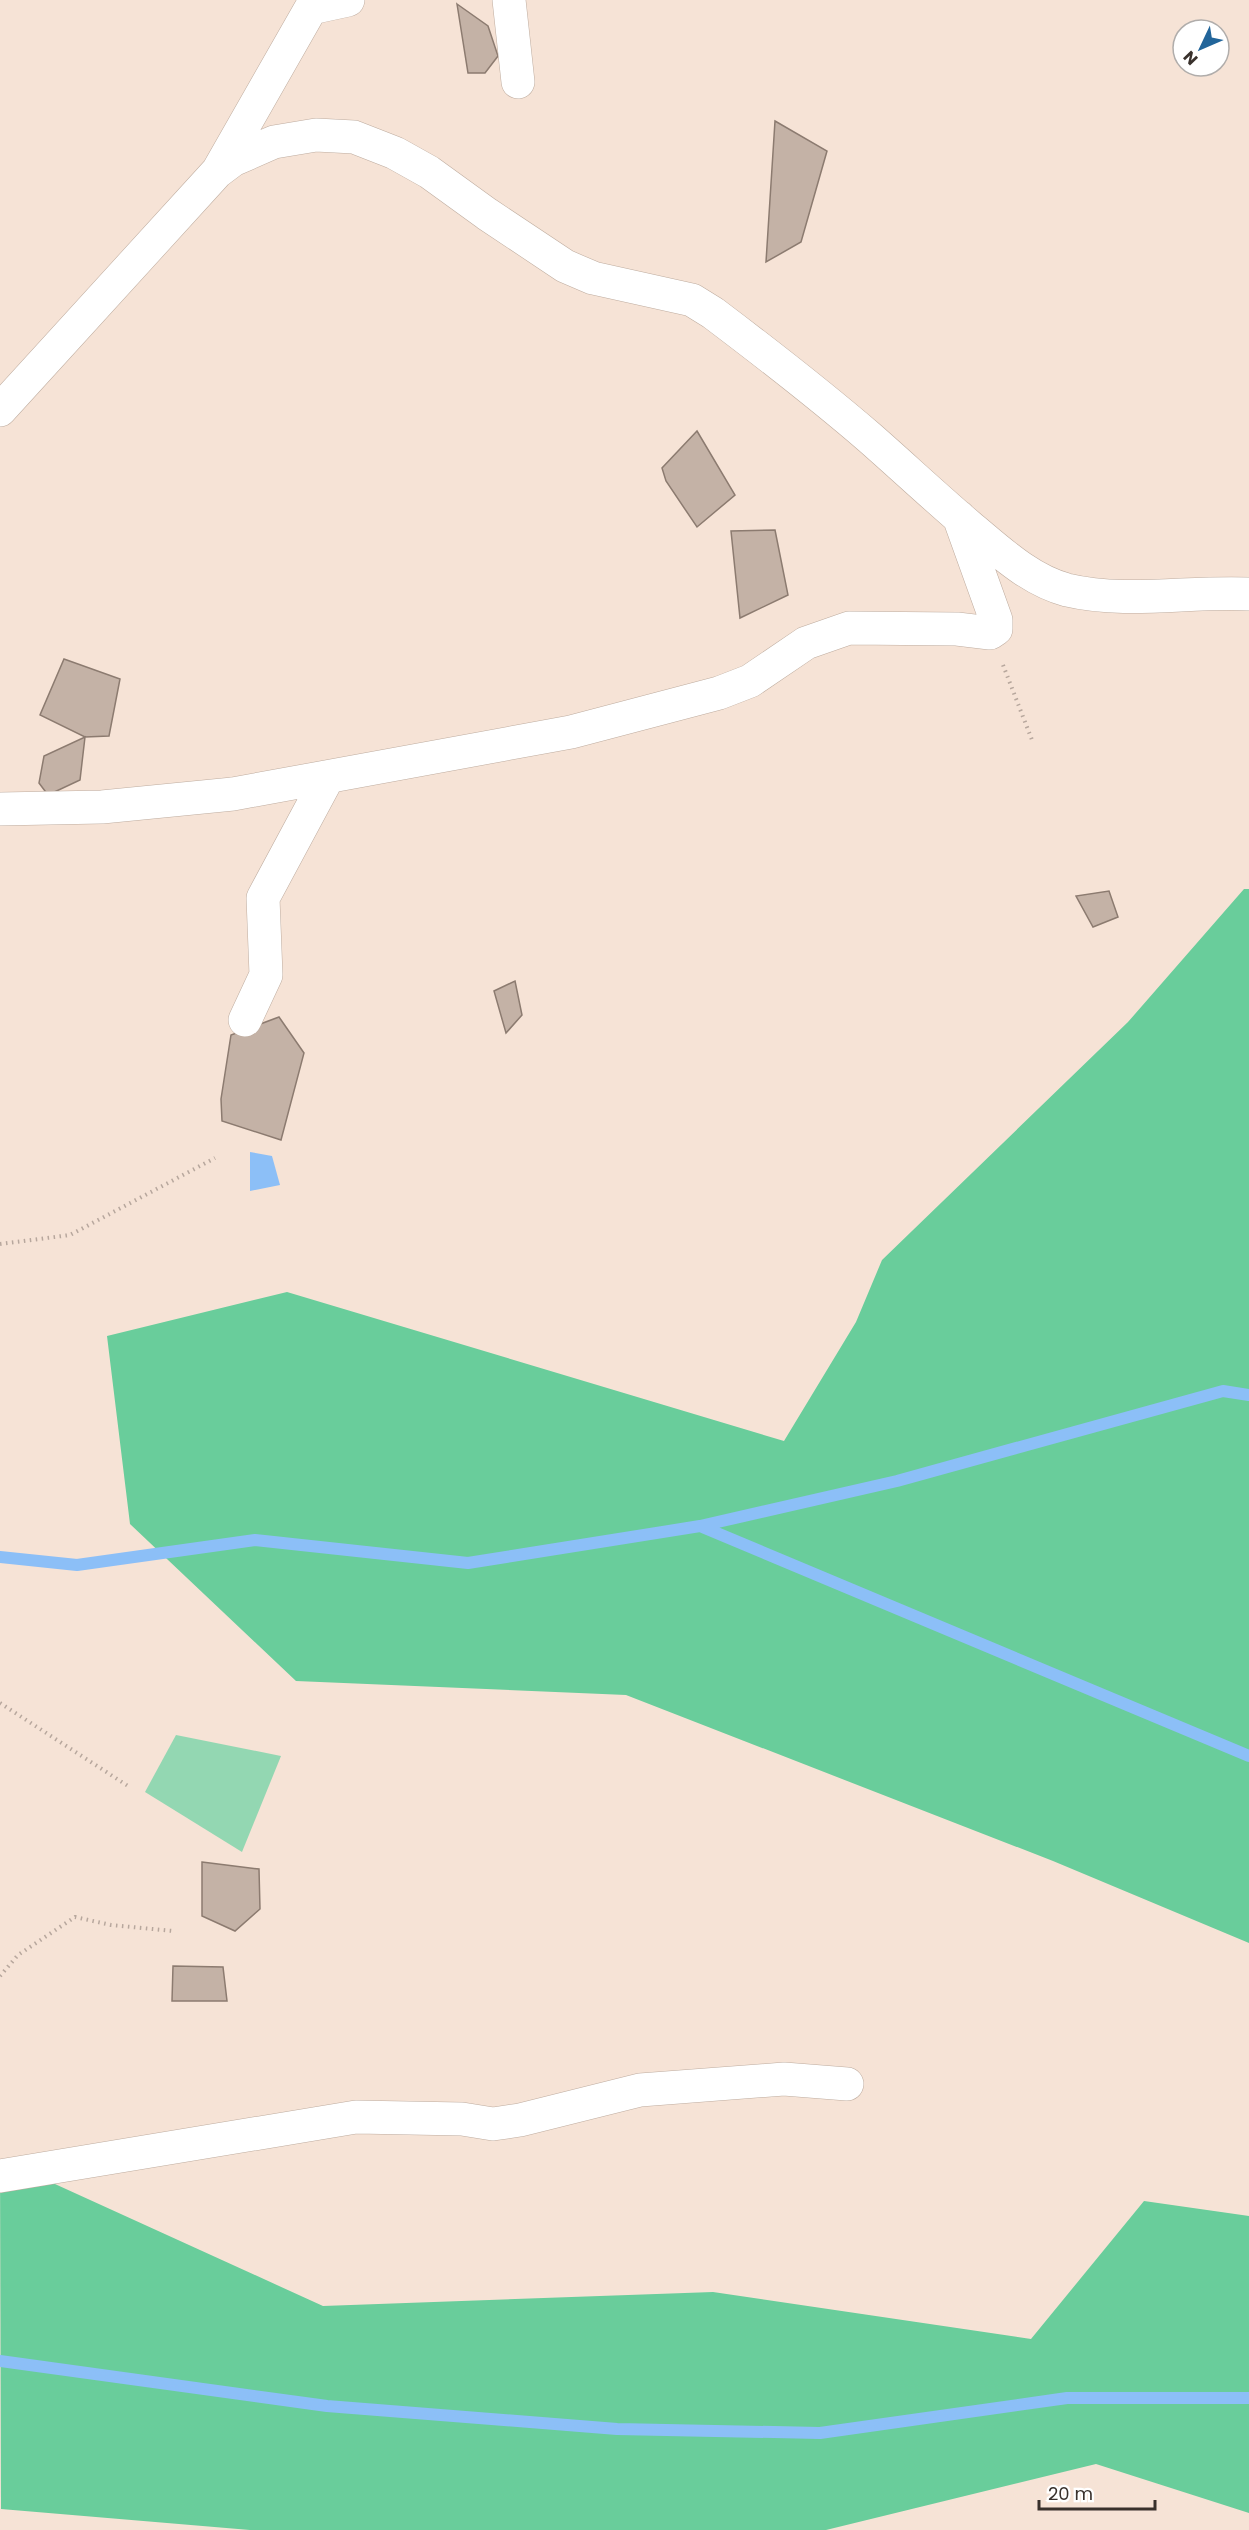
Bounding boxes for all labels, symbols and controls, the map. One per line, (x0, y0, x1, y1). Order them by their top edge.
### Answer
north arrow (1171, 18, 1231, 78)
text: N (1178, 46, 1203, 70)
scale bar (1039, 2473, 1154, 2511)
text: 20 m (1048, 2481, 1093, 2506)

